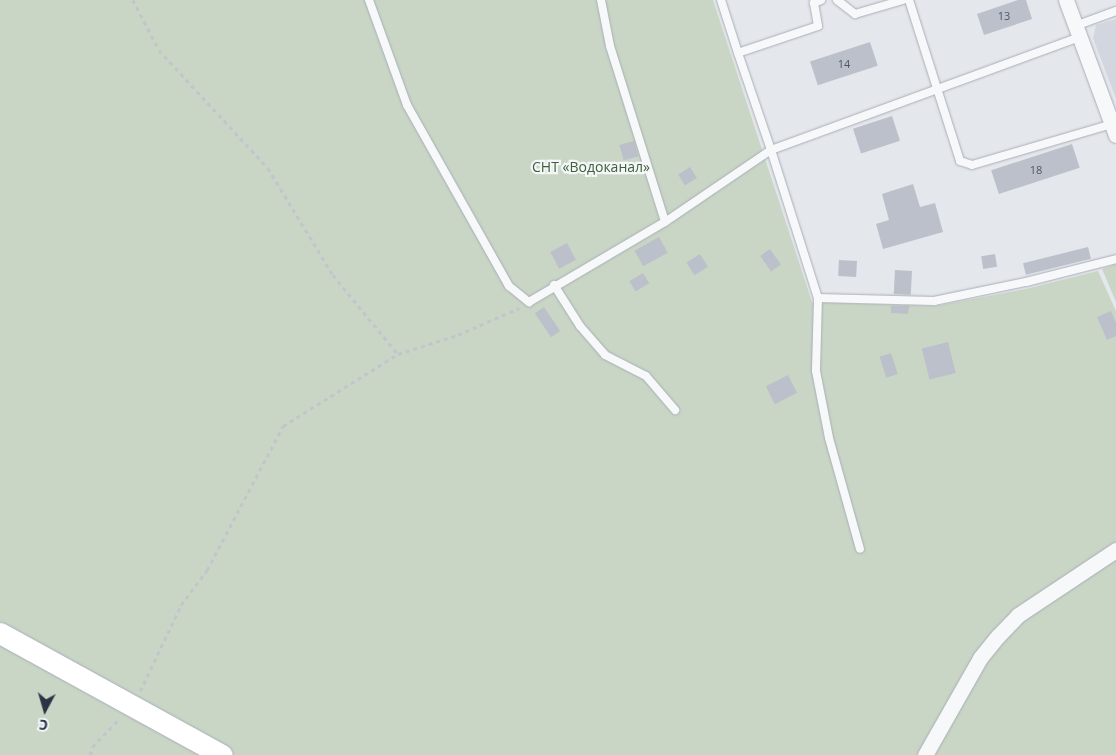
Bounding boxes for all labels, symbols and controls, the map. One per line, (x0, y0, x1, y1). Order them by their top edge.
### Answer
house number: 13 (998, 9, 1010, 23)
house number: 14 (838, 57, 850, 71)
park label: СНТ «Водоканал» (532, 159, 650, 175)
house number: 18 (1030, 163, 1042, 177)
north arrow (20, 685, 70, 735)
text: С (38, 716, 49, 735)

